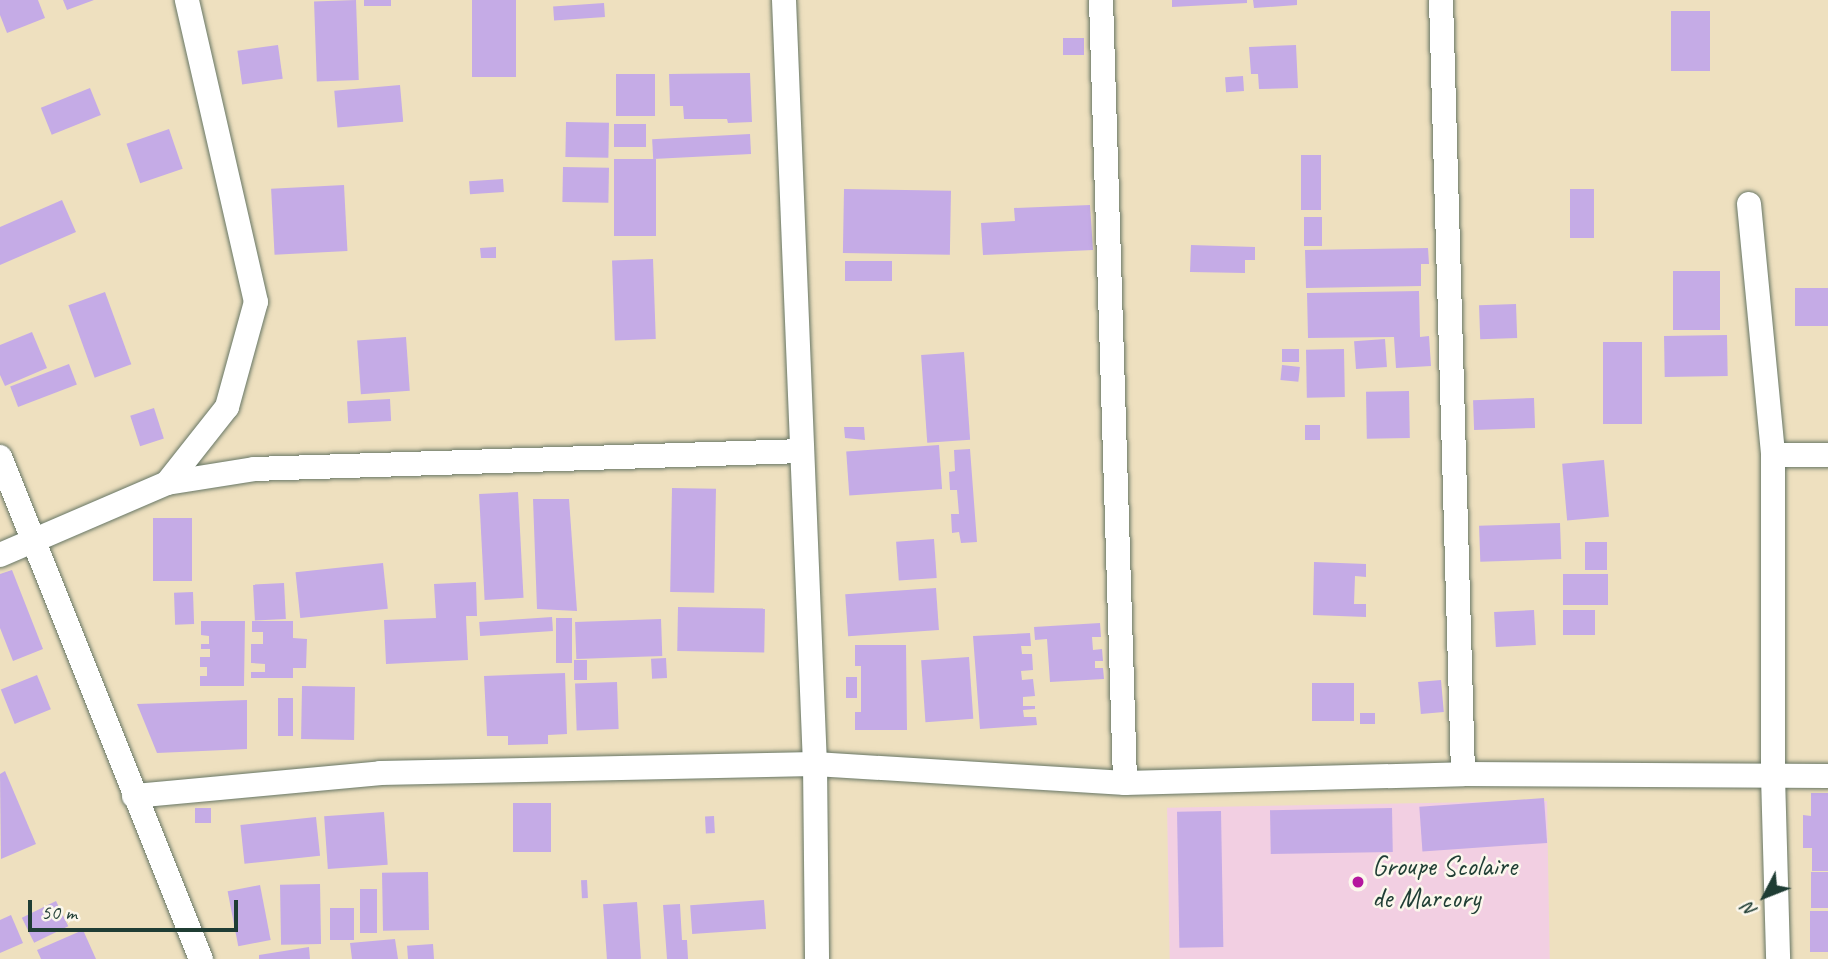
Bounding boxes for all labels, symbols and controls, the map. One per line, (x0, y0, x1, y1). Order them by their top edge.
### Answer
place label: Groupe Scolaire de Marcory (1372, 849, 1516, 915)
north arrow (1730, 861, 1800, 931)
marker: Groupe Scolaire de Marcory (1350, 874, 1366, 890)
scale bar (32, 886, 242, 930)
text: N (1737, 898, 1762, 922)
text: 50 m (41, 899, 77, 925)

